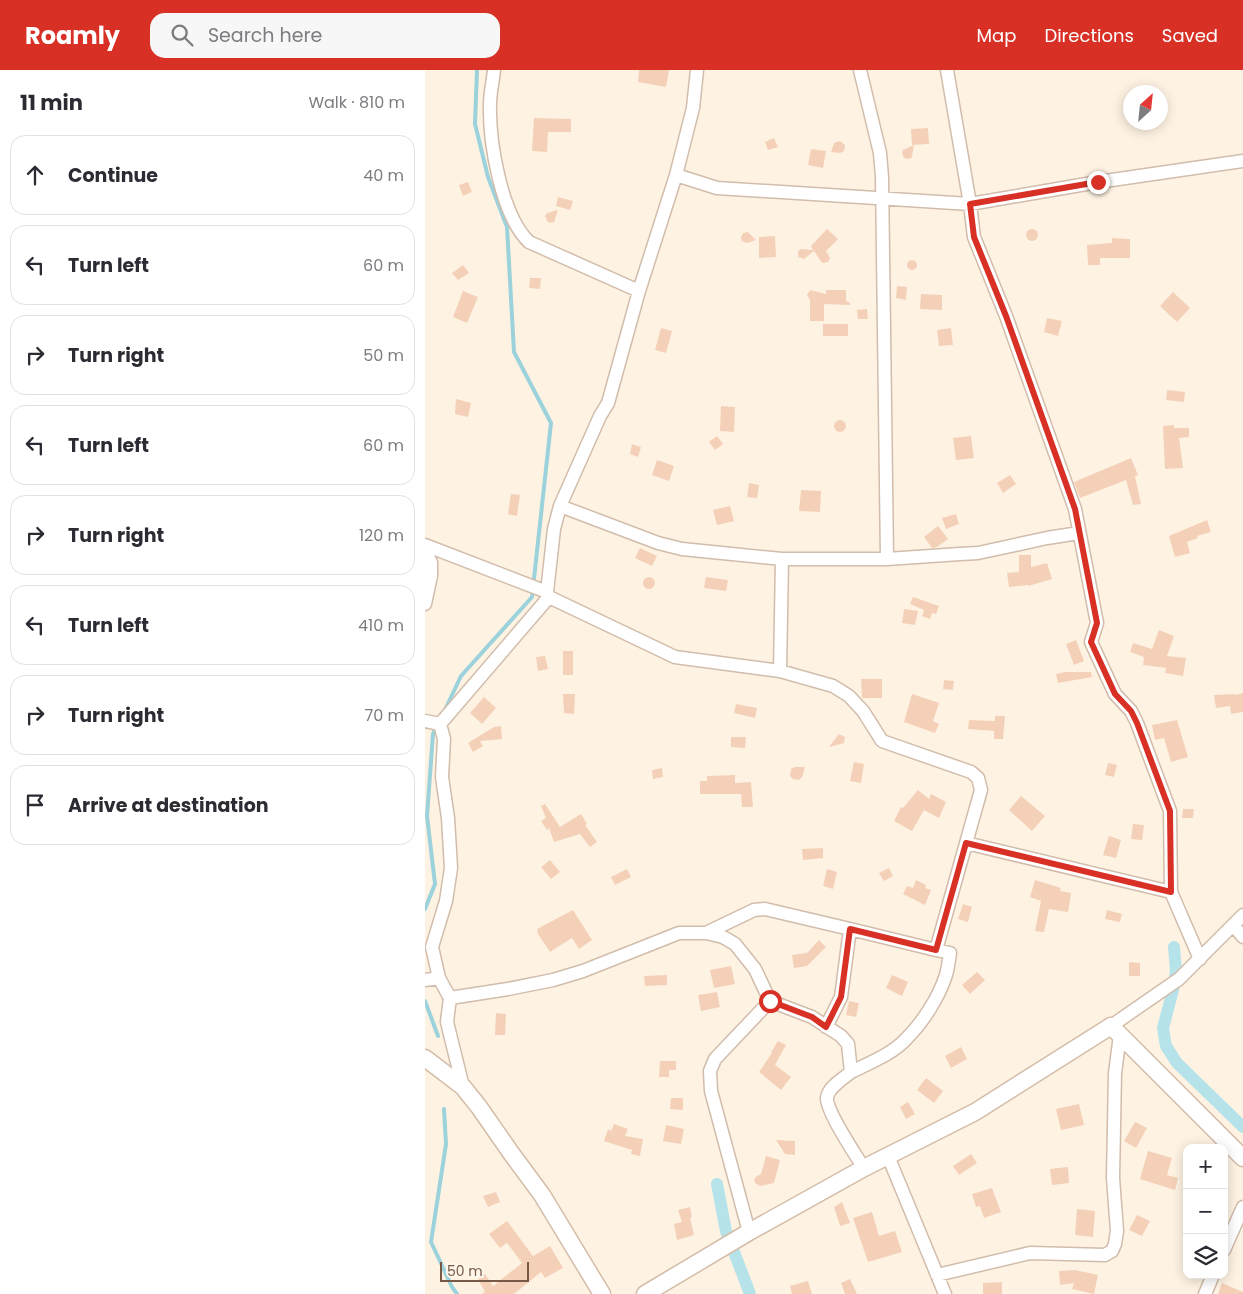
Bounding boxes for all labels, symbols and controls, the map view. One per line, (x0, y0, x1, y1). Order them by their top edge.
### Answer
search box (150, 13, 500, 58)
text: Roamly (25, 19, 120, 52)
icon: search (168, 21, 196, 49)
text: Search here (208, 22, 322, 49)
text: Map (977, 23, 1016, 48)
text: Directions (1044, 23, 1134, 48)
text: Saved (1162, 23, 1218, 48)
north arrow (1123, 85, 1168, 130)
text: 11 min (20, 88, 83, 117)
text: Walk · 810 m (308, 91, 405, 114)
icon: ahead (21, 161, 49, 189)
text: Continue (68, 162, 158, 189)
text: 40 m (363, 164, 404, 187)
route end (1087, 171, 1110, 194)
icon: left (21, 251, 49, 279)
text: Turn left (68, 252, 149, 279)
text: 60 m (363, 254, 404, 277)
icon: right (21, 341, 49, 369)
text: Turn right (68, 342, 164, 369)
text: 50 m (363, 344, 404, 367)
icon: left (21, 431, 49, 459)
text: Turn left (68, 432, 149, 459)
text: 60 m (363, 434, 404, 457)
icon: right (21, 521, 49, 549)
text: Turn right (68, 522, 164, 549)
text: 120 m (359, 524, 404, 547)
icon: left (21, 611, 49, 639)
text: Turn left (68, 612, 149, 639)
text: 410 m (358, 614, 404, 637)
icon: right (21, 701, 49, 729)
text: Turn right (68, 702, 164, 729)
text: 70 m (364, 704, 404, 727)
icon: arrive (21, 791, 49, 819)
text: Arrive at destination (68, 792, 269, 819)
route start (759, 990, 782, 1013)
map controls (1183, 1144, 1228, 1279)
button: + (1183, 1144, 1228, 1189)
button: − (1183, 1189, 1228, 1234)
button: layers (1183, 1234, 1228, 1279)
scale bar (440, 1259, 529, 1282)
text: 50 m (447, 1261, 483, 1281)

